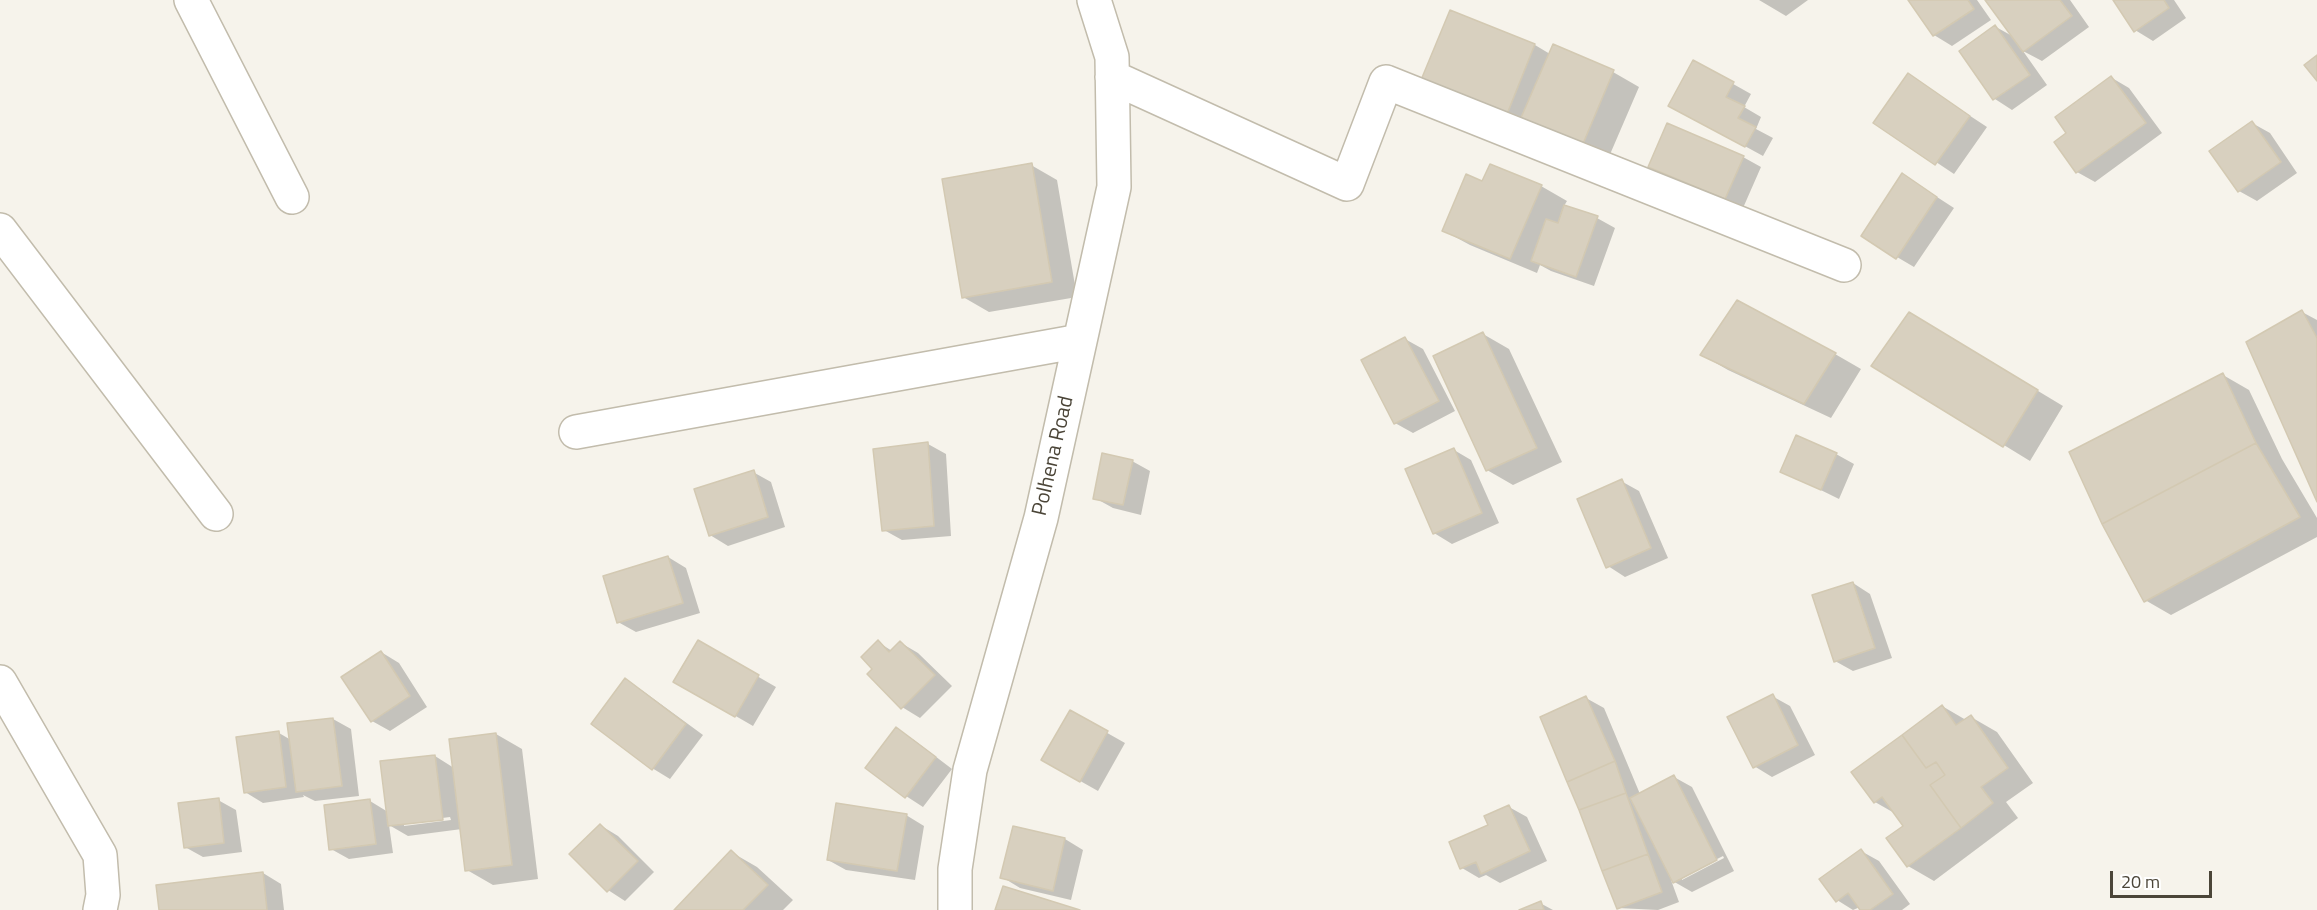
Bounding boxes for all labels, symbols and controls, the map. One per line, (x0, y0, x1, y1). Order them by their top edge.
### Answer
street label: Polhena Road (1028, 394, 1080, 518)
scale bar (2113, 859, 2215, 897)
text: 20 m (2121, 868, 2160, 895)

